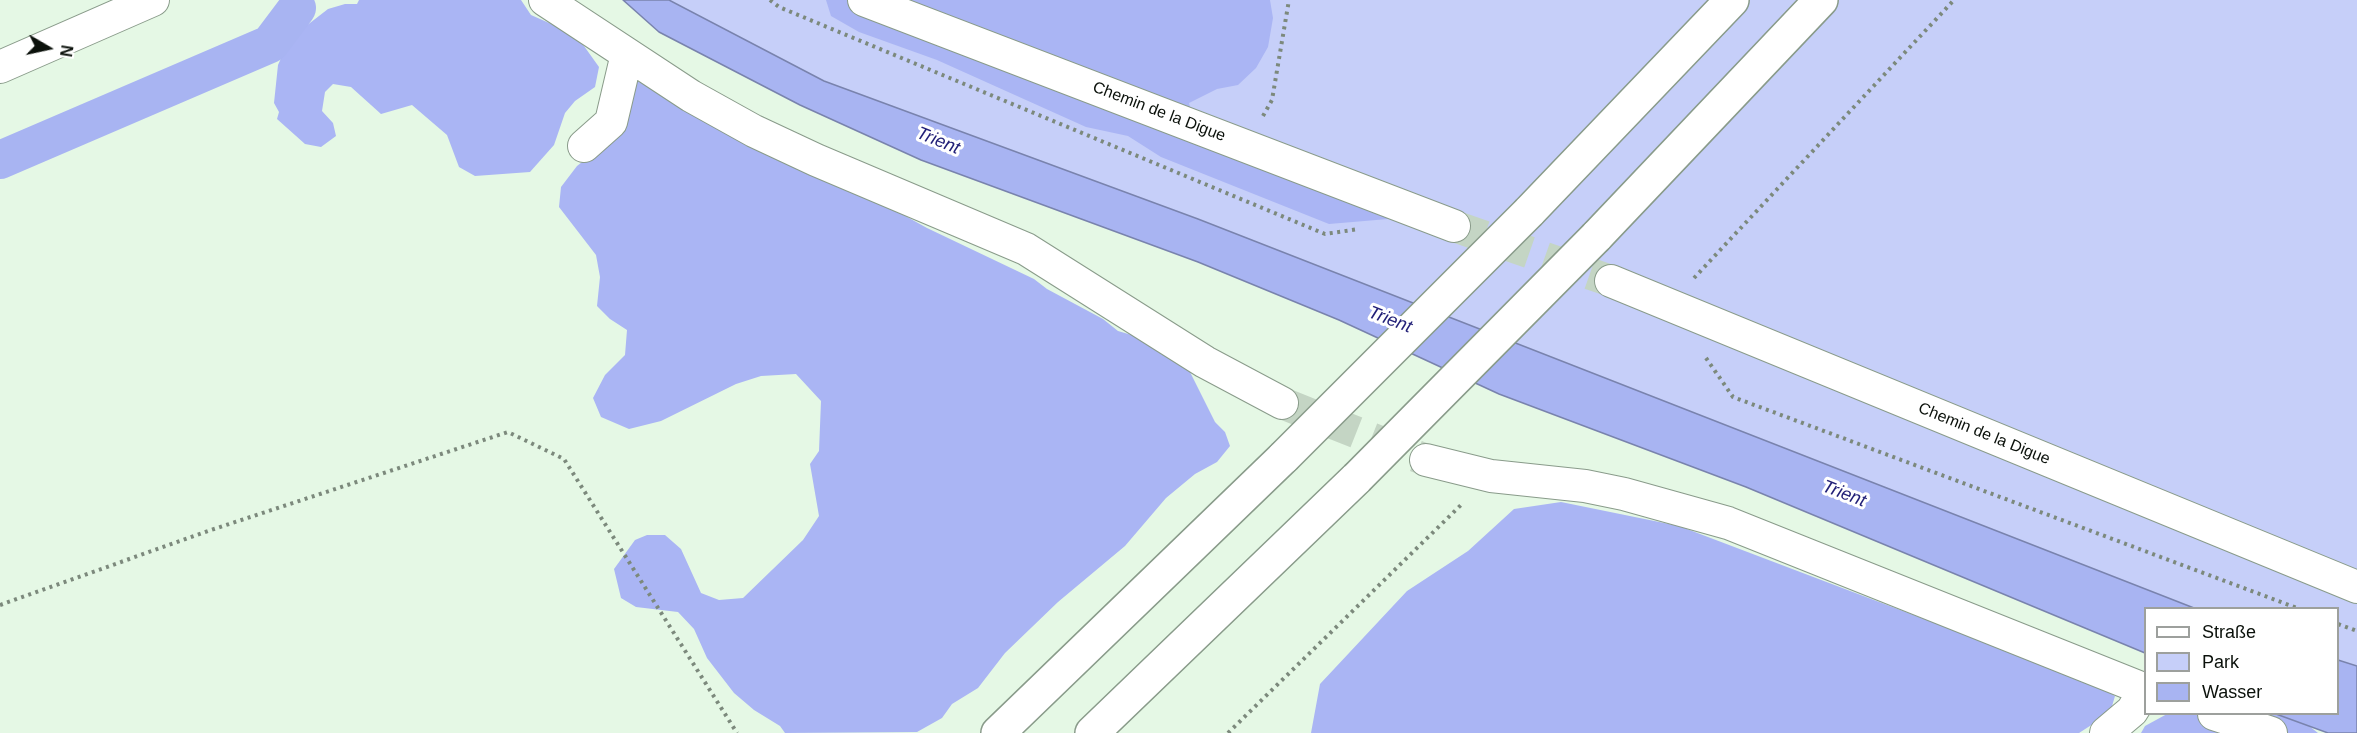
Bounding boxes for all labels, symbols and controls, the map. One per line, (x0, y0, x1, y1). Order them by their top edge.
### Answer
north arrow (18, 18, 78, 78)
text: N (57, 44, 76, 58)
street label: Chemin de la Digue (1090, 78, 1228, 146)
water label: Trient (913, 123, 963, 159)
water label: Trient (1365, 302, 1415, 338)
street label: Chemin de la Digue (1915, 399, 2053, 469)
water label: Trient (1819, 476, 1869, 512)
legend (2144, 607, 2339, 715)
text: Straße (2202, 622, 2256, 642)
text: Park (2202, 652, 2239, 672)
text: Wasser (2202, 682, 2262, 702)

